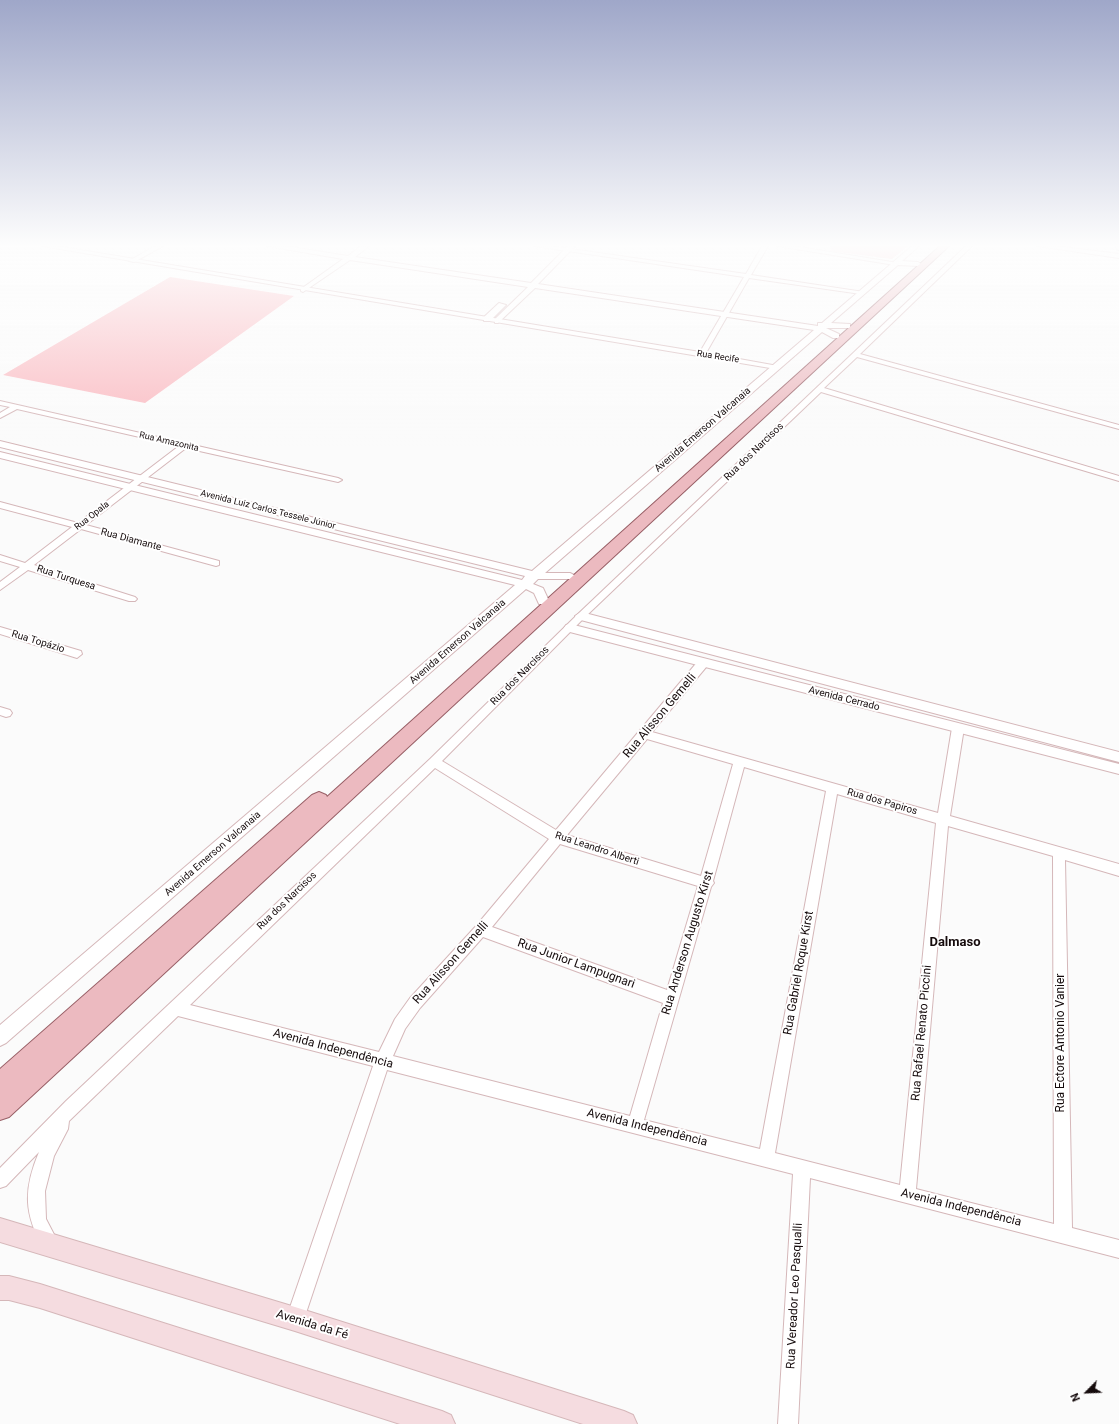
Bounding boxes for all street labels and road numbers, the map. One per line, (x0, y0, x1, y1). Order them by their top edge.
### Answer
street label: Rua Recife (696, 348, 740, 366)
street label: Avenida Emerson Valcanaia (652, 385, 754, 475)
street label: Rua dos Narcisos (722, 421, 786, 483)
street label: Rua Amazonita (138, 430, 200, 454)
street label: Avenida Luiz Carlos Tessele Júnior (199, 488, 337, 532)
street label: Rua Opala (73, 499, 111, 533)
street label: Rua Diamante (99, 526, 163, 554)
street label: Rua Turquesa (35, 563, 97, 593)
street label: Avenida Emerson Valcanaia (407, 597, 509, 687)
street label: Rua Topázio (10, 628, 66, 656)
street label: Rua dos Narcisos (488, 644, 552, 708)
street label: Rua Alisson Gemelli (620, 671, 700, 761)
street label: Avenida Cerrado (807, 684, 881, 714)
street label: Rua dos Papiros (846, 786, 918, 818)
street label: Avenida Emerson Valcanaia (162, 809, 264, 899)
street label: Rua Leandro Alberti (554, 830, 640, 868)
street label: Rua Anderson Augusto Kirst (659, 869, 717, 1017)
street label: Rua dos Narcisos (255, 870, 319, 932)
street label: Rua Gabriel Roque Kirst (781, 910, 817, 1036)
street label: Rua Alisson Gemelli (410, 919, 492, 1007)
street label: Rua Junior Lampugnari (515, 936, 637, 992)
street label: Rua Rafael Renato Piccini (909, 964, 935, 1102)
street label: Rua Ectore Antonio Vanier (1054, 974, 1068, 1112)
street label: Avenida Independência (271, 1026, 395, 1072)
street label: Avenida Independência (585, 1106, 709, 1150)
street label: Avenida Independência (899, 1186, 1023, 1230)
street label: Rua Vereador Leo Pasqualli (784, 1223, 806, 1369)
street label: Avenida da Fé (274, 1307, 350, 1343)

